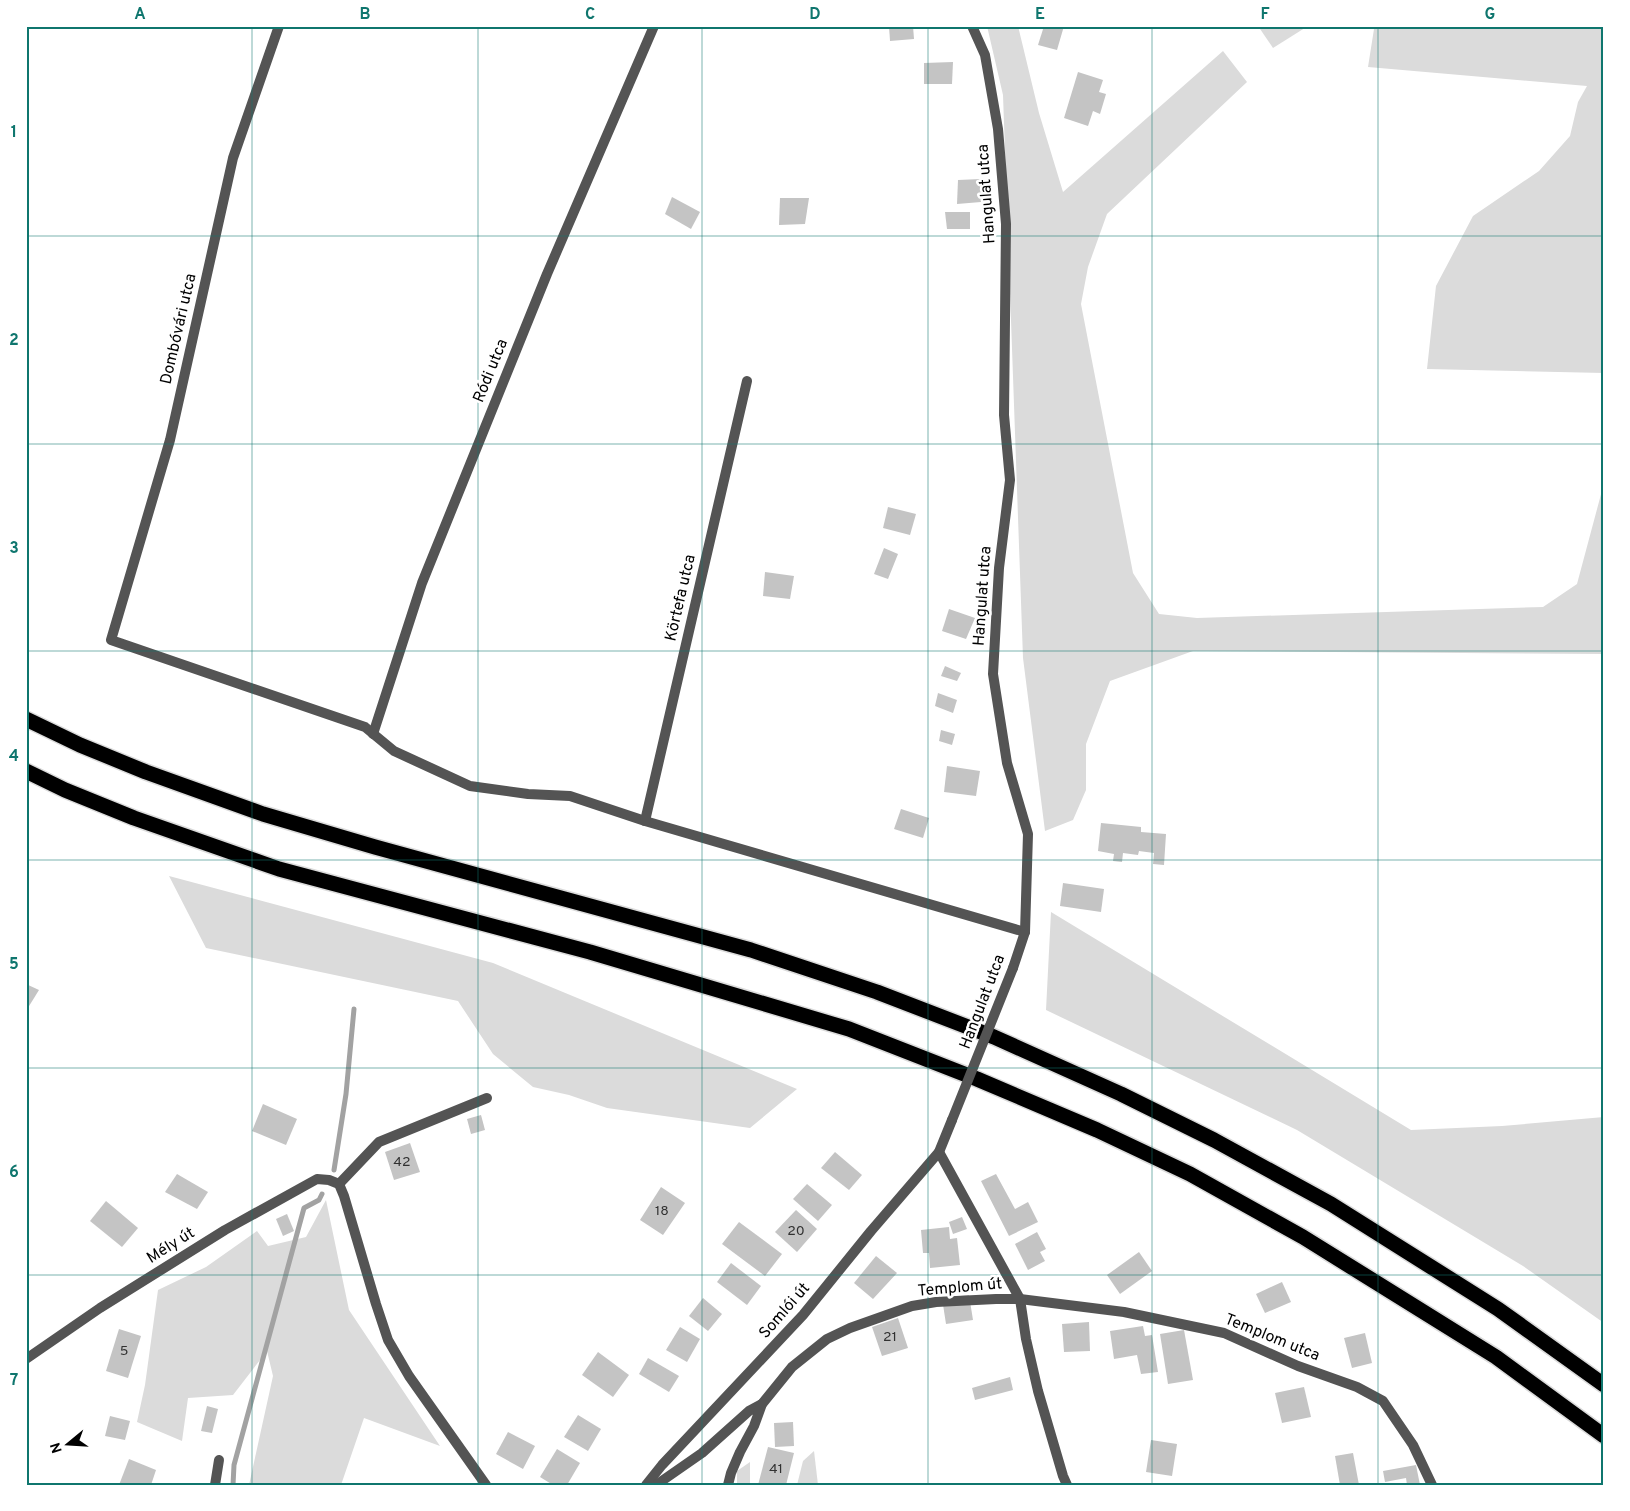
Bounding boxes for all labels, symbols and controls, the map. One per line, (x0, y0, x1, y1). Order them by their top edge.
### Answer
text: A (134, 5, 146, 25)
text: B (359, 5, 371, 25)
text: C (585, 5, 595, 25)
text: D (809, 5, 821, 25)
text: E (1035, 5, 1045, 25)
text: F (1260, 5, 1270, 25)
text: G (1485, 5, 1495, 25)
text: 1 (11, 123, 17, 143)
street label: Hangulat utca (974, 143, 1000, 245)
street label: Dombóvári utca (157, 272, 201, 386)
text: 2 (9, 331, 19, 351)
street label: Ródi utca (469, 336, 513, 406)
text: 3 (9, 539, 19, 559)
street label: Hangulat utca (970, 545, 996, 647)
street label: Körtefa utca (661, 553, 701, 643)
text: 4 (9, 747, 19, 767)
street label: Hangulat utca (956, 952, 1010, 1052)
text: 5 (9, 955, 19, 975)
house number: 42 (393, 1154, 411, 1171)
text: 6 (9, 1163, 19, 1183)
house number: 18 (655, 1203, 669, 1220)
street label: Mély út (143, 1223, 199, 1269)
house number: 20 (787, 1223, 805, 1240)
street label: Templom út (917, 1274, 1003, 1302)
street label: Somlói út (755, 1279, 815, 1343)
street label: Templom utca (1221, 1310, 1323, 1366)
house number: 21 (883, 1329, 897, 1346)
house number: 5 (120, 1343, 128, 1360)
text: 7 (10, 1371, 18, 1391)
north arrow (42, 1418, 92, 1468)
text: N (47, 1440, 67, 1455)
house number: 41 (769, 1461, 783, 1478)

